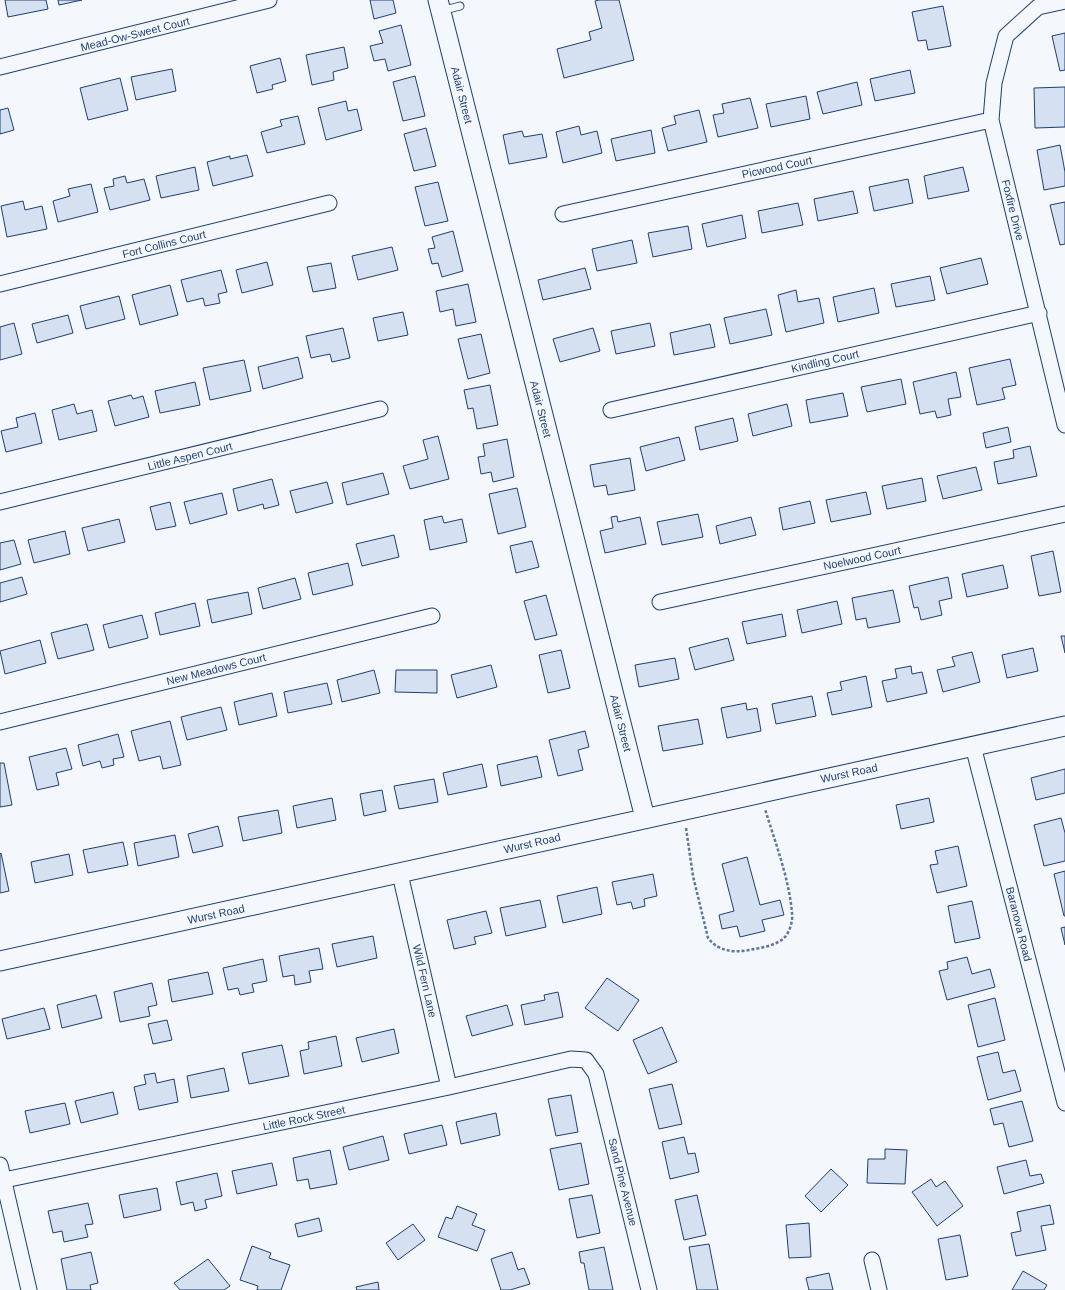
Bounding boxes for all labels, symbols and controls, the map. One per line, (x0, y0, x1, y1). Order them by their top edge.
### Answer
street label: Mead-Ow-Sweet Court (79, 15, 191, 53)
street label: Adair Street (449, 65, 475, 125)
street label: Picwood Court (741, 154, 813, 180)
street label: Foxfire Drive (1000, 178, 1026, 242)
street label: Fort Collins Court (121, 228, 207, 260)
street label: Kindling Court (790, 347, 860, 375)
street label: Adair Street (528, 379, 554, 439)
street label: Little Aspen Court (146, 440, 234, 472)
street label: Noelwood Court (822, 544, 902, 572)
street label: New Meadows Court (165, 651, 267, 687)
street label: Adair Street (608, 693, 634, 753)
street label: Wurst Road (819, 761, 879, 785)
street label: Wurst Road (502, 831, 562, 855)
street label: Baranova Road (1004, 885, 1034, 963)
street label: Wurst Road (186, 902, 246, 926)
street label: Wild Fern Lane (411, 943, 439, 1019)
street label: Little Rock Street (262, 1103, 346, 1133)
street label: Sand Pine Avenue (606, 1137, 640, 1227)

